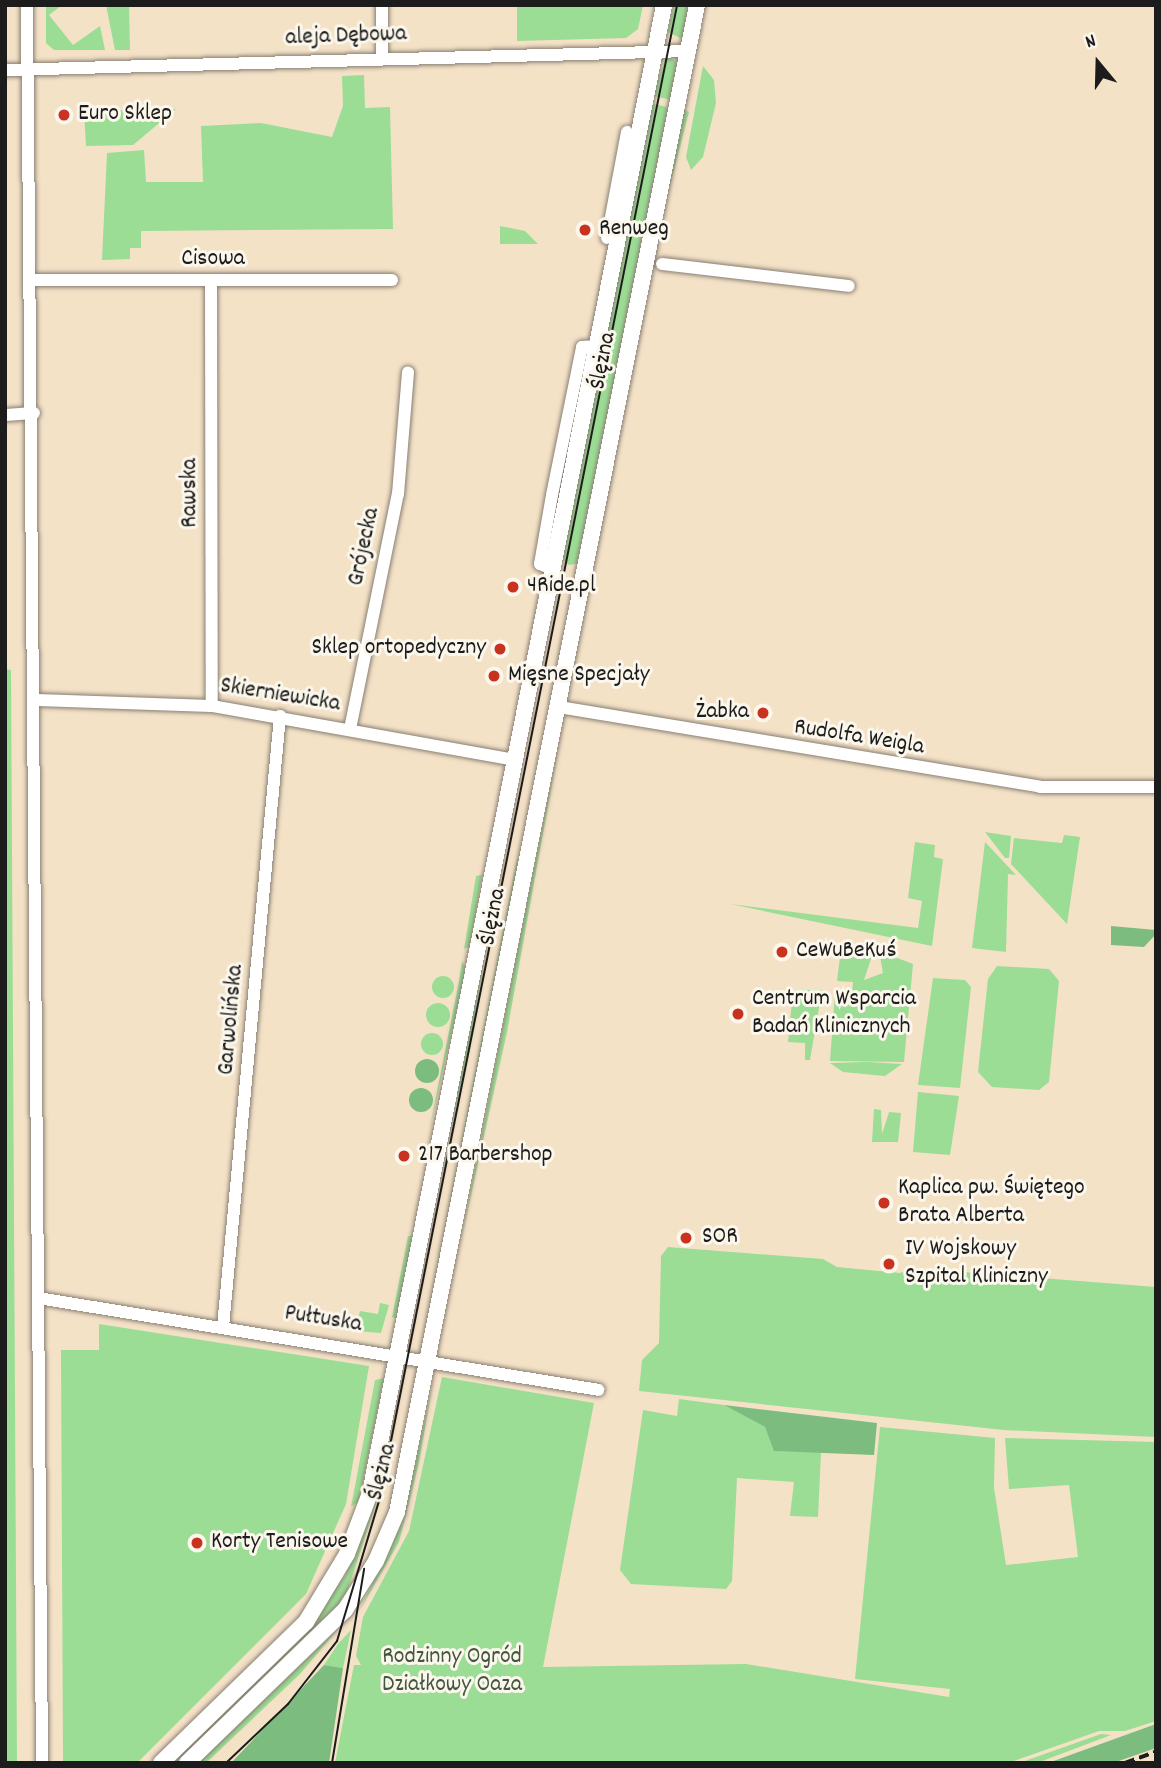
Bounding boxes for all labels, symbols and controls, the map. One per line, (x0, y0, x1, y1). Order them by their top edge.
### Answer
street label: aleja Dębowa (285, 20, 407, 54)
north arrow (1063, 28, 1133, 98)
text: N (1082, 28, 1100, 57)
place label: Euro Sklep (78, 101, 172, 129)
marker: Euro Sklep (56, 107, 72, 123)
place label: Renweg (599, 216, 669, 244)
marker: Renweg (577, 222, 593, 238)
street label: Cisowa (181, 246, 245, 274)
street label: Ślężna (584, 330, 624, 392)
street label: Rawska (177, 458, 205, 528)
street label: Grójecka (343, 505, 387, 589)
place label: 4Ride.pl (527, 573, 596, 601)
marker: 4Ride.pl (505, 579, 521, 595)
place label: Sklep ortopedyczny (311, 635, 486, 663)
marker: Sklep ortopedyczny (492, 641, 508, 657)
place label: Mięsne Specjały (508, 662, 649, 690)
marker: Mięsne Specjały (486, 668, 502, 684)
street label: Skierniewicka (218, 672, 342, 720)
place label: Żabka (696, 699, 749, 727)
marker: Żabka (755, 705, 771, 721)
street label: Rudolfa Weigla (792, 714, 926, 762)
street label: Ślężna (474, 886, 514, 948)
place label: CeWuBeKuś (796, 938, 896, 966)
marker: CeWuBeKuś (774, 944, 790, 960)
street label: Garwolińska (213, 964, 251, 1076)
place label: Centrum Wsparcia Badań Klinicznych (752, 986, 916, 1042)
marker: Centrum Wsparcia Badań Klinicznych (730, 1006, 746, 1022)
place label: 217 Barbershop (418, 1142, 553, 1170)
marker: 217 Barbershop (396, 1148, 412, 1164)
place label: Kaplica pw. Świętego Brata Alberta (898, 1175, 1085, 1231)
marker: Kaplica pw. Świętego Brata Alberta (876, 1195, 892, 1211)
place label: SOR (702, 1224, 738, 1252)
marker: SOR (676, 1228, 696, 1248)
place label: IV Wojskowy Szpital Kliniczny (905, 1236, 1048, 1292)
marker: IV Wojskowy Szpital Kliniczny (879, 1254, 899, 1274)
street label: Pułtuska (282, 1300, 364, 1340)
street label: Ślężna (362, 1441, 404, 1503)
place label: Korty Tenisowe (211, 1529, 348, 1557)
marker: Korty Tenisowe (189, 1535, 205, 1551)
park label: Rodzinny Ogród Działkowy Oaza (382, 1644, 522, 1700)

